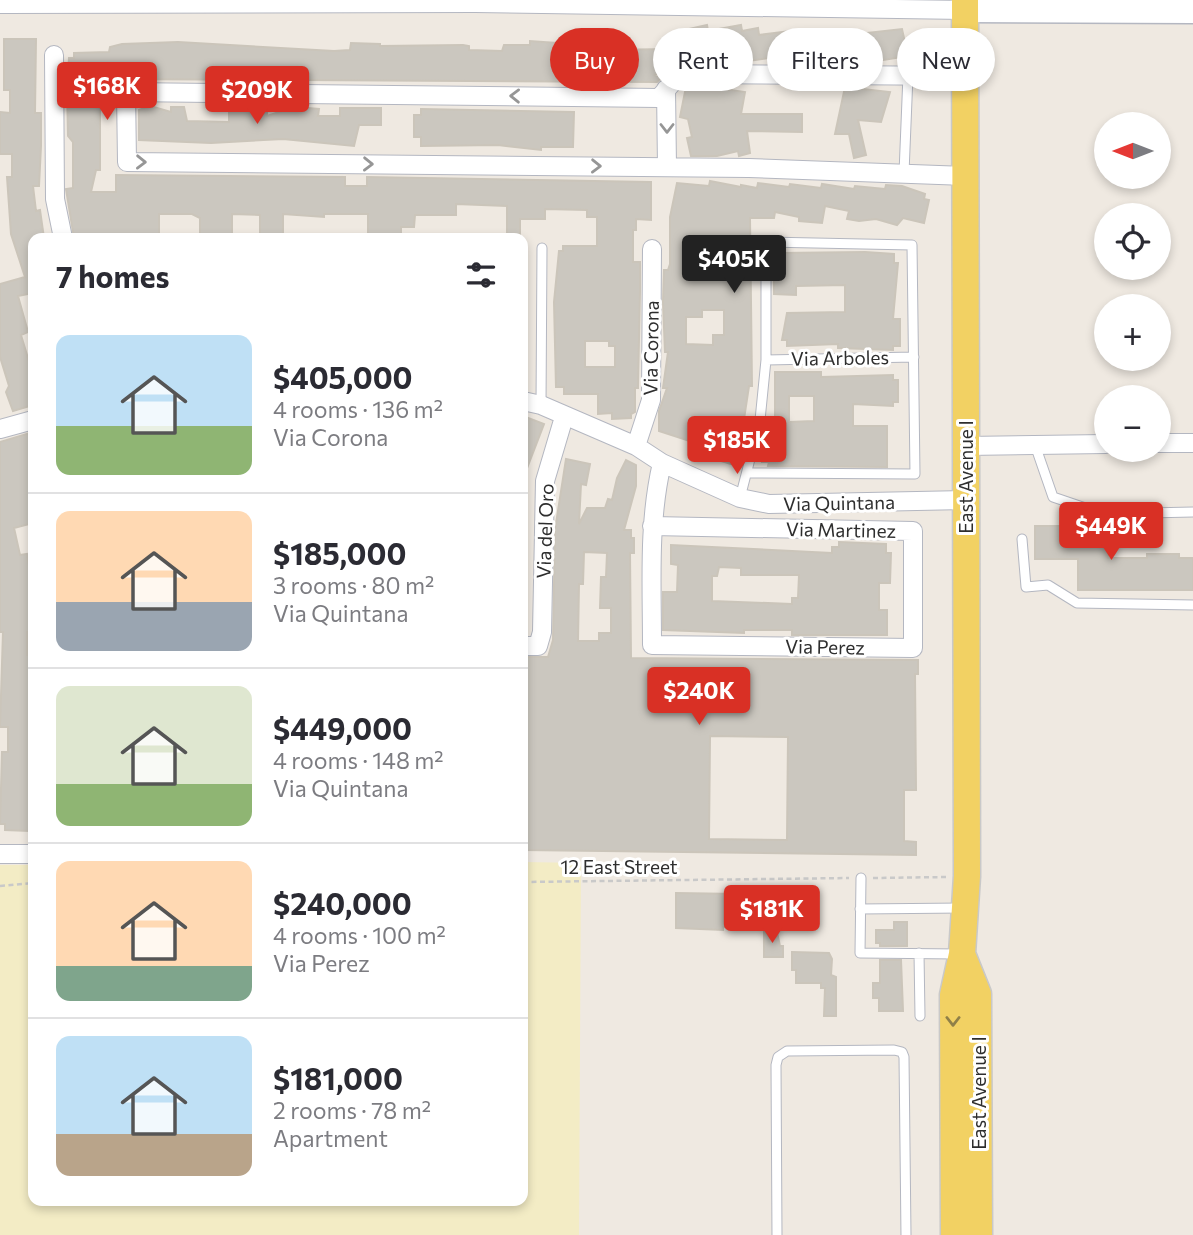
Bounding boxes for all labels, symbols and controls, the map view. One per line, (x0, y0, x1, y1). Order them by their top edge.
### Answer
chip: Buy (550, 28, 639, 91)
chip: Rent (653, 28, 753, 91)
chip: Filters (767, 28, 883, 91)
chip: New (897, 28, 995, 91)
pin: $168K (58, 62, 156, 122)
pin: $209K (208, 66, 306, 126)
text: $168K (73, 71, 141, 99)
text: $209K (221, 75, 293, 103)
one-way arrow (509, 88, 520, 104)
north arrow (1094, 112, 1171, 189)
map controls (1094, 112, 1171, 462)
one-way arrow (659, 123, 675, 134)
one-way arrow (136, 154, 147, 170)
one-way arrow (364, 156, 374, 172)
one-way arrow (591, 158, 602, 174)
button: locate (1094, 203, 1171, 280)
pin: $405K (685, 236, 783, 295)
text: $405K (698, 244, 770, 272)
icon: filters (462, 256, 500, 294)
text: 7 homes (56, 257, 169, 294)
button: + (1094, 294, 1171, 371)
street label: Via Corona (638, 300, 663, 396)
street label: Via Arboles (791, 345, 889, 370)
text: $405,000 (273, 358, 413, 395)
icon: home (112, 363, 196, 447)
button: − (1094, 385, 1171, 462)
text: 4 rooms · 136 m² (273, 395, 443, 423)
pin: $185K (688, 416, 786, 476)
street label: East Avenue I (954, 420, 977, 534)
text: Via Corona (273, 423, 388, 451)
text: $185K (703, 425, 771, 453)
street label: Via del Oro (531, 483, 558, 579)
street label: Via Quintana (783, 490, 895, 515)
pin: $449K (1062, 503, 1160, 562)
text: $449K (1075, 511, 1147, 539)
street label: Via Martinez (786, 517, 896, 542)
text: $185,000 (273, 534, 406, 571)
icon: home (112, 539, 196, 623)
text: 3 rooms · 80 m² (273, 571, 434, 599)
text: Via Quintana (273, 599, 409, 627)
street label: Via Perez (785, 634, 865, 659)
pin: $240K (650, 668, 748, 727)
text: $240K (663, 676, 735, 704)
text: $449,000 (273, 709, 412, 746)
icon: home (112, 714, 196, 798)
text: 4 rooms · 148 m² (273, 746, 444, 774)
text: Via Quintana (273, 774, 409, 802)
street label: 12 East Street (560, 855, 678, 878)
text: $240,000 (273, 884, 412, 921)
pin: $181K (723, 886, 821, 945)
icon: home (112, 889, 196, 973)
text: $181K (740, 894, 804, 922)
text: 4 rooms · 100 m² (273, 921, 446, 949)
text: Via Perez (273, 949, 370, 977)
one-way arrow (945, 1016, 961, 1027)
street label: East Avenue I (967, 1036, 990, 1150)
text: $181,000 (273, 1059, 403, 1096)
icon: home (112, 1064, 196, 1148)
text: 2 rooms · 78 m² (273, 1096, 431, 1124)
text: Apartment (273, 1124, 388, 1152)

